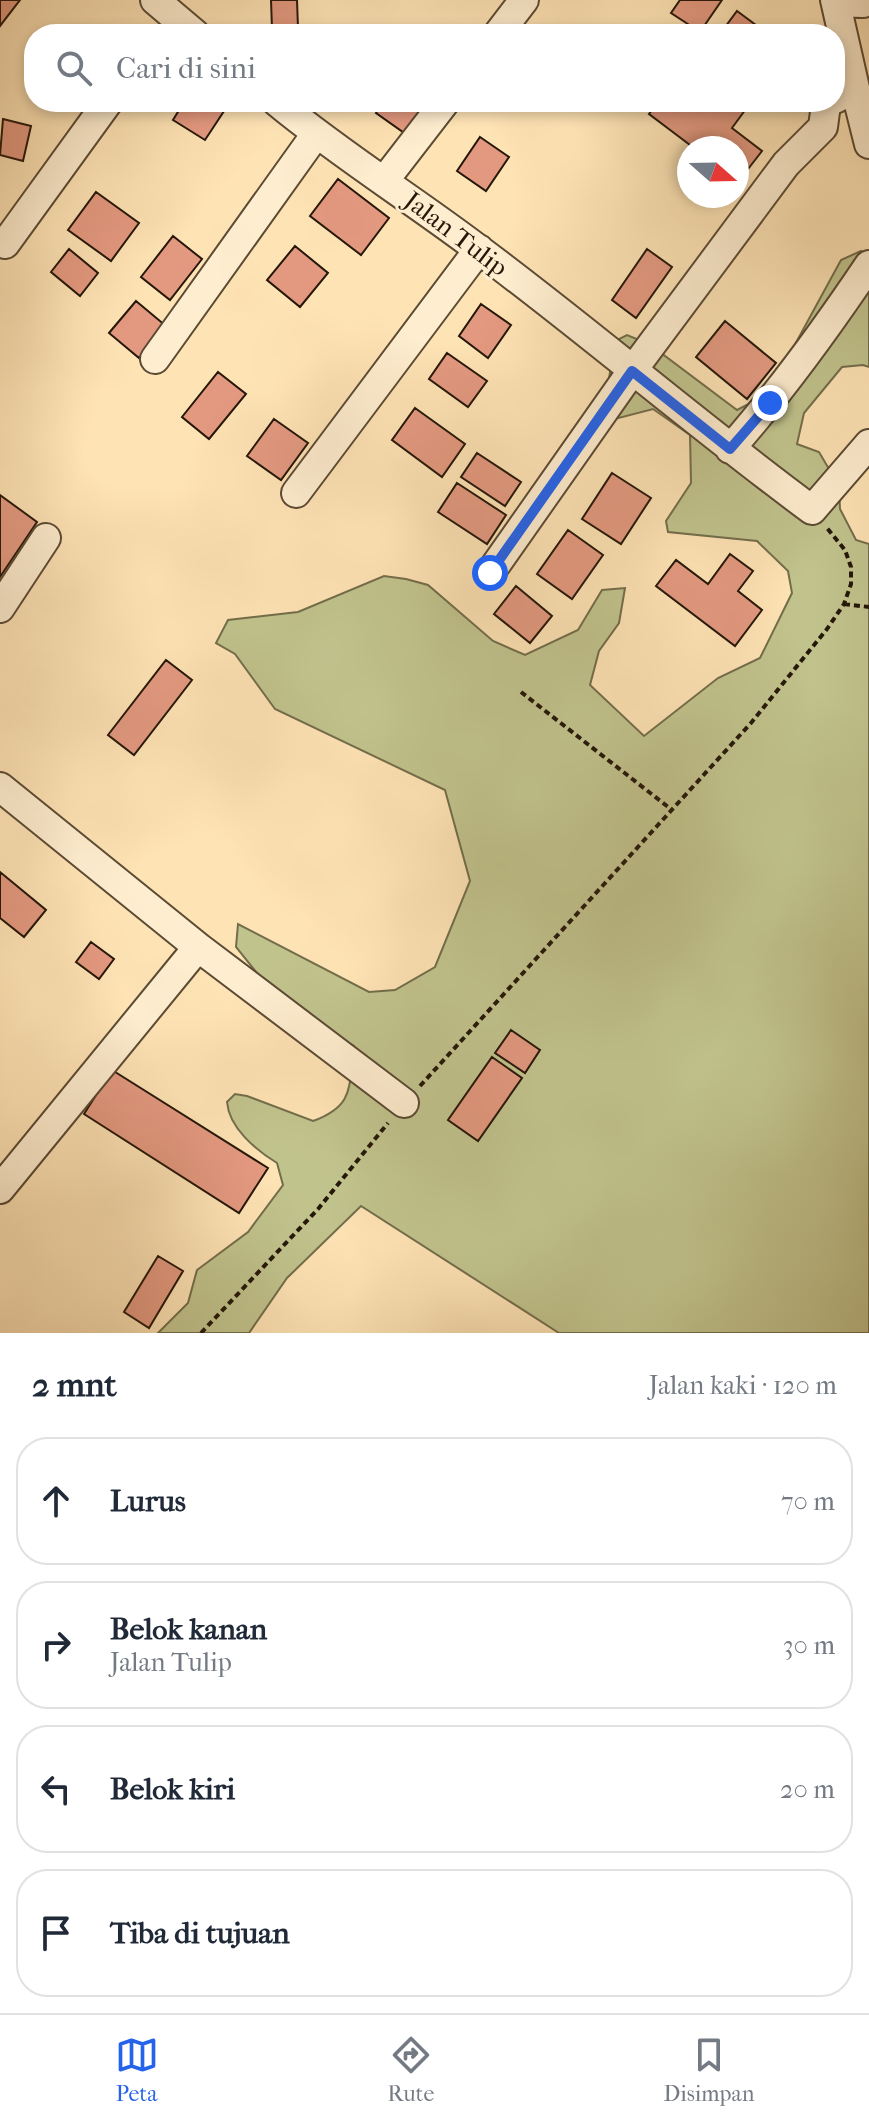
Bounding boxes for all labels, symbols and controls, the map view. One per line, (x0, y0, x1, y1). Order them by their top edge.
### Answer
search box (24, 24, 845, 112)
icon: search (52, 46, 96, 90)
text: Cari di sini (116, 51, 256, 86)
north arrow (677, 136, 749, 208)
street label: Jalan Tulip (396, 184, 514, 283)
route end (752, 385, 788, 421)
route start (472, 555, 508, 591)
text: 2 mnt (32, 1365, 117, 1405)
text: Jalan kaki · 120 m (649, 1370, 837, 1401)
icon: ahead (34, 1479, 78, 1523)
text: Lurus (110, 1484, 186, 1519)
text: 70 m (781, 1486, 835, 1517)
text: Belok kanan (110, 1612, 267, 1647)
icon: right (34, 1623, 78, 1667)
text: 30 m (783, 1630, 835, 1661)
text: Jalan Tulip (110, 1647, 232, 1678)
icon: left (34, 1767, 78, 1811)
text: Belok kiri (110, 1772, 235, 1807)
text: 20 m (780, 1774, 835, 1805)
icon: arrive (34, 1911, 78, 1955)
text: Tiba di tujuan (110, 1916, 290, 1951)
tab: Peta (115, 2033, 159, 2107)
tab: Rute (388, 2033, 434, 2107)
tab: Disimpan (663, 2033, 754, 2107)

